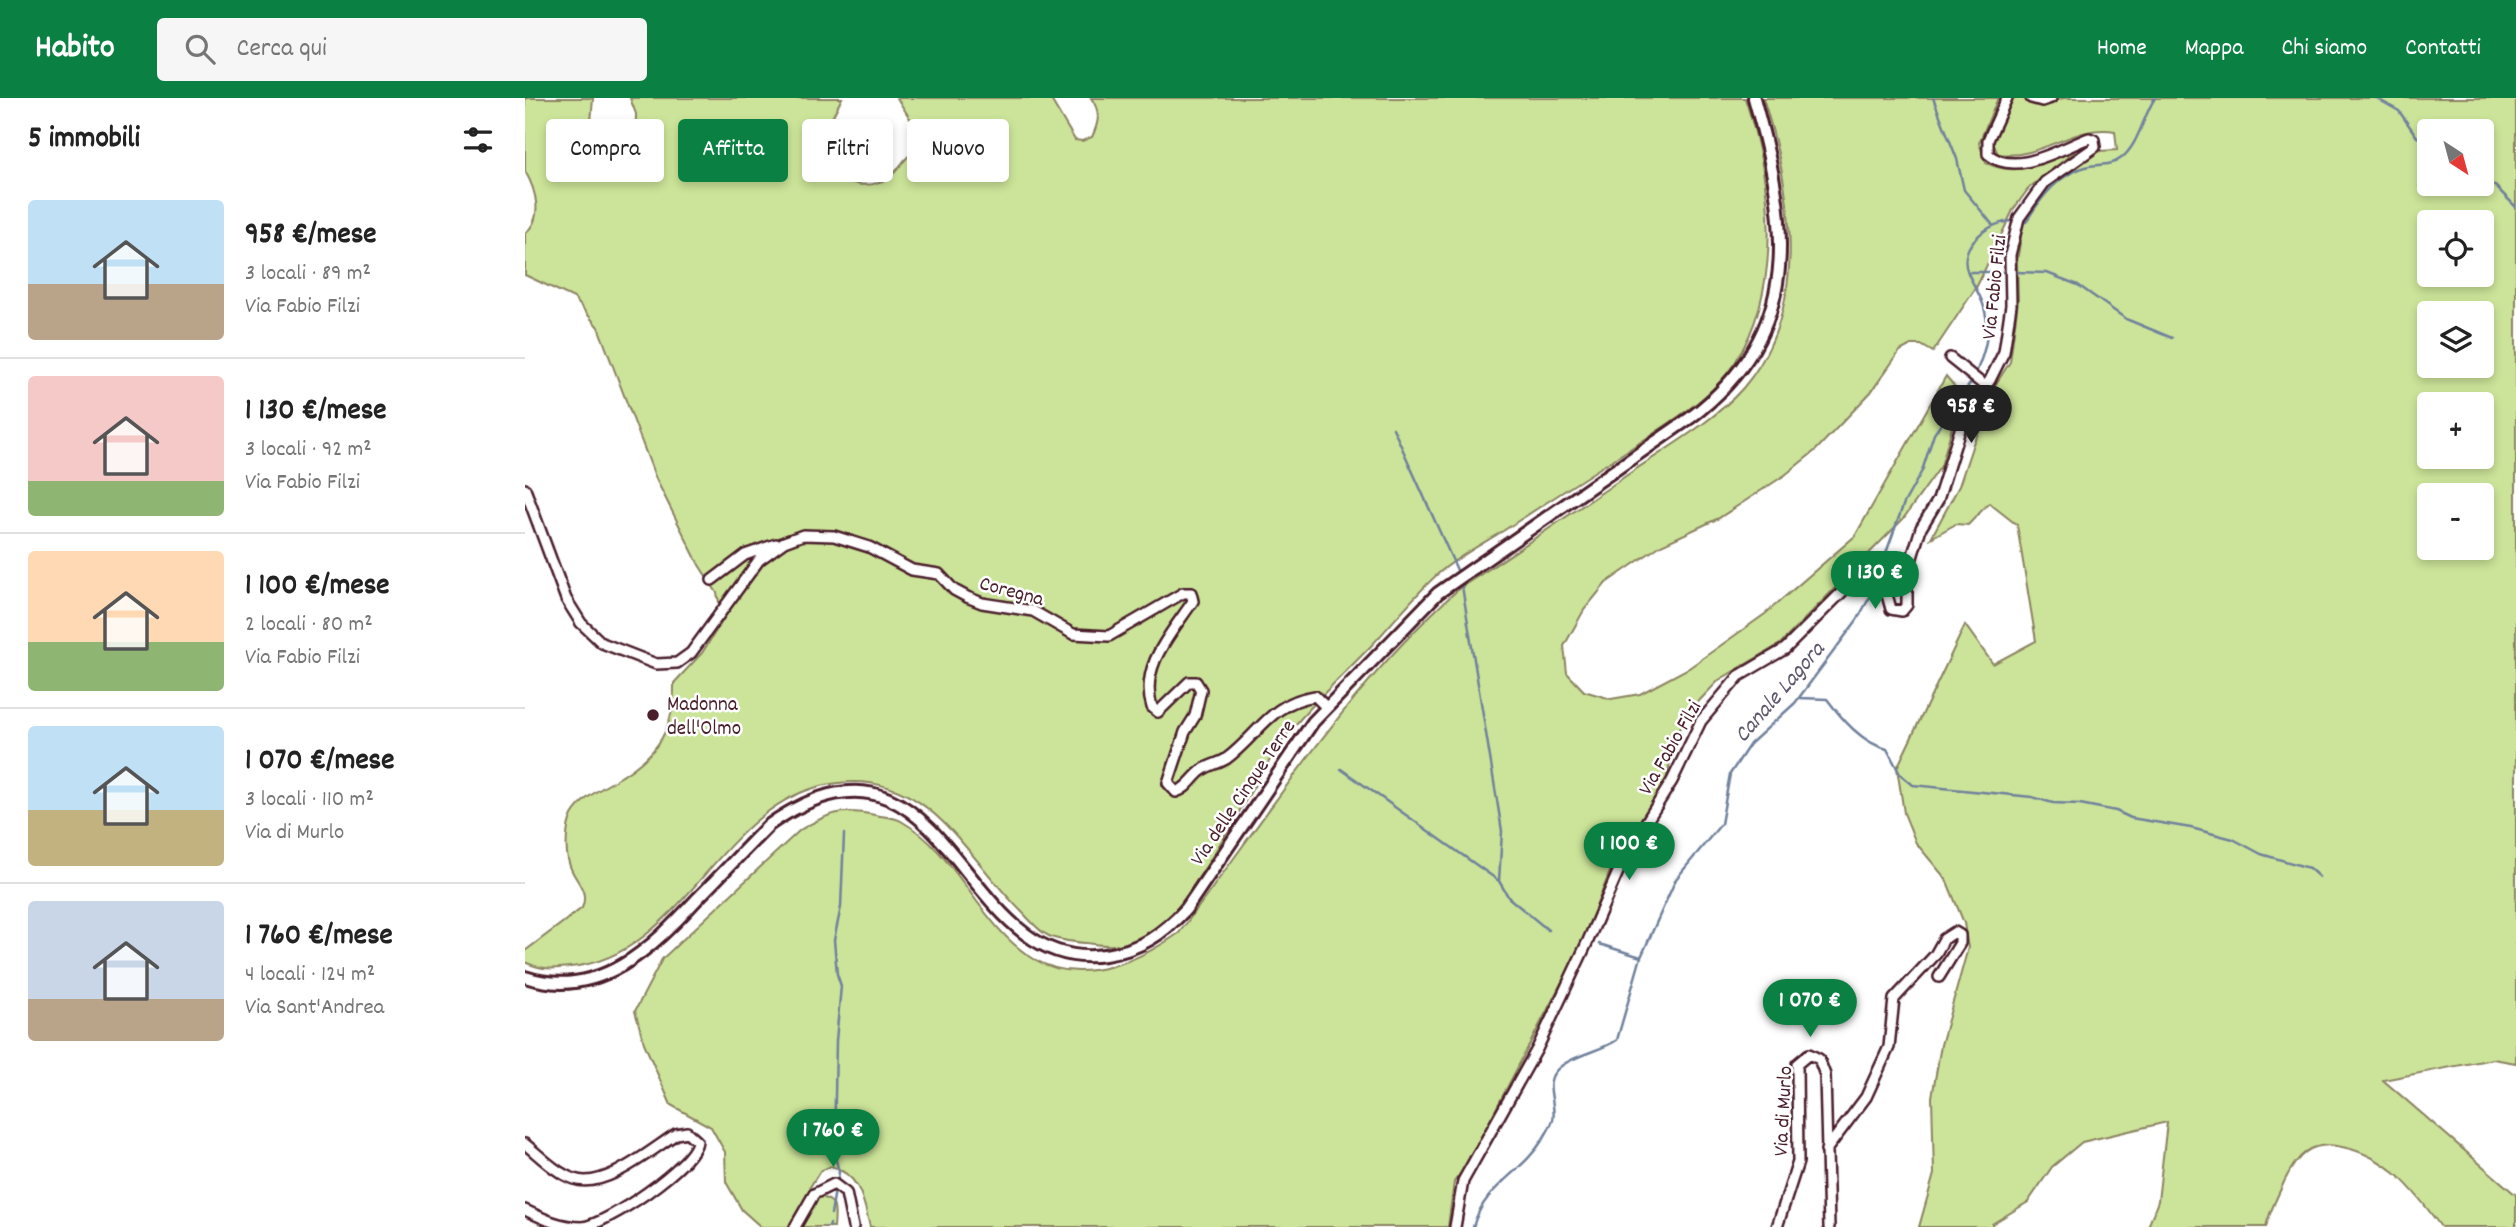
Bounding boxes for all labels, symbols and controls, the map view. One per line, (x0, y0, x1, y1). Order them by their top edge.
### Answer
search box (157, 18, 647, 81)
text: Habito (35, 26, 115, 73)
icon: search (181, 30, 219, 68)
text: Cerca qui (237, 31, 327, 68)
text: Home (2097, 32, 2147, 66)
text: Mappa (2185, 32, 2244, 66)
text: Chi siamo (2282, 32, 2367, 66)
text: Contatti (2405, 32, 2481, 66)
text: 5 immobili (28, 119, 140, 162)
chip: Compra (546, 119, 664, 182)
chip: Affitta (678, 119, 788, 182)
chip: Filtri (802, 119, 893, 182)
chip: Nuovo (907, 119, 1009, 182)
north arrow (2417, 119, 2494, 196)
map controls (2417, 119, 2494, 560)
icon: filters (459, 121, 497, 159)
button: locate (2417, 210, 2494, 287)
text: 958 €/mese (245, 215, 376, 258)
icon: home (84, 228, 168, 312)
street label: Via Fabio Filzi (1976, 233, 2016, 341)
text: 3 locali · 89 m² (245, 258, 371, 291)
text: Via Fabio Filzi (245, 291, 360, 324)
button: layers (2417, 301, 2494, 378)
pin: 958 € (1922, 386, 2020, 445)
text: 1 130 €/mese (245, 391, 386, 434)
text: 958 € (1947, 391, 1995, 424)
button: + (2417, 392, 2494, 469)
icon: home (84, 404, 168, 488)
text: 3 locali · 92 m² (245, 434, 372, 467)
text: Via Fabio Filzi (245, 467, 360, 500)
button: − (2417, 483, 2494, 560)
pin: 1 130 € (1810, 552, 1940, 611)
text: 1 130 € (1847, 557, 1903, 590)
text: 1 100 €/mese (245, 566, 390, 609)
street label: Coregna (976, 570, 1048, 616)
icon: home (84, 579, 168, 663)
text: 2 locali · 80 m² (245, 609, 373, 642)
water label: Canale Lagora (1727, 635, 1835, 751)
text: Via Fabio Filzi (245, 642, 360, 675)
place label: Madonna dell'Olmo (667, 691, 741, 745)
street label: Via Fabio Filzi (1632, 695, 1711, 801)
marker: Madonna dell'Olmo (645, 707, 661, 723)
street label: Via delle Cinque Terre (1184, 715, 1305, 873)
text: 1 070 €/mese (245, 741, 394, 784)
icon: home (84, 754, 168, 838)
text: 3 locali · 110 m² (245, 784, 374, 817)
text: Via di Murlo (245, 817, 344, 850)
pin: 1 100 € (1564, 822, 1694, 882)
text: 1 100 € (1600, 828, 1658, 861)
text: 1 760 €/mese (245, 916, 393, 959)
icon: home (84, 929, 168, 1013)
text: 4 locali · 124 m² (245, 959, 375, 992)
pin: 1 070 € (1745, 979, 1875, 1039)
text: 1 070 € (1779, 985, 1841, 1018)
text: Via Sant'Andrea (245, 992, 384, 1025)
street label: Via di Murlo (1768, 1065, 1802, 1157)
pin: 1 760 € (768, 1110, 898, 1169)
text: 1 760 € (802, 1115, 864, 1148)

